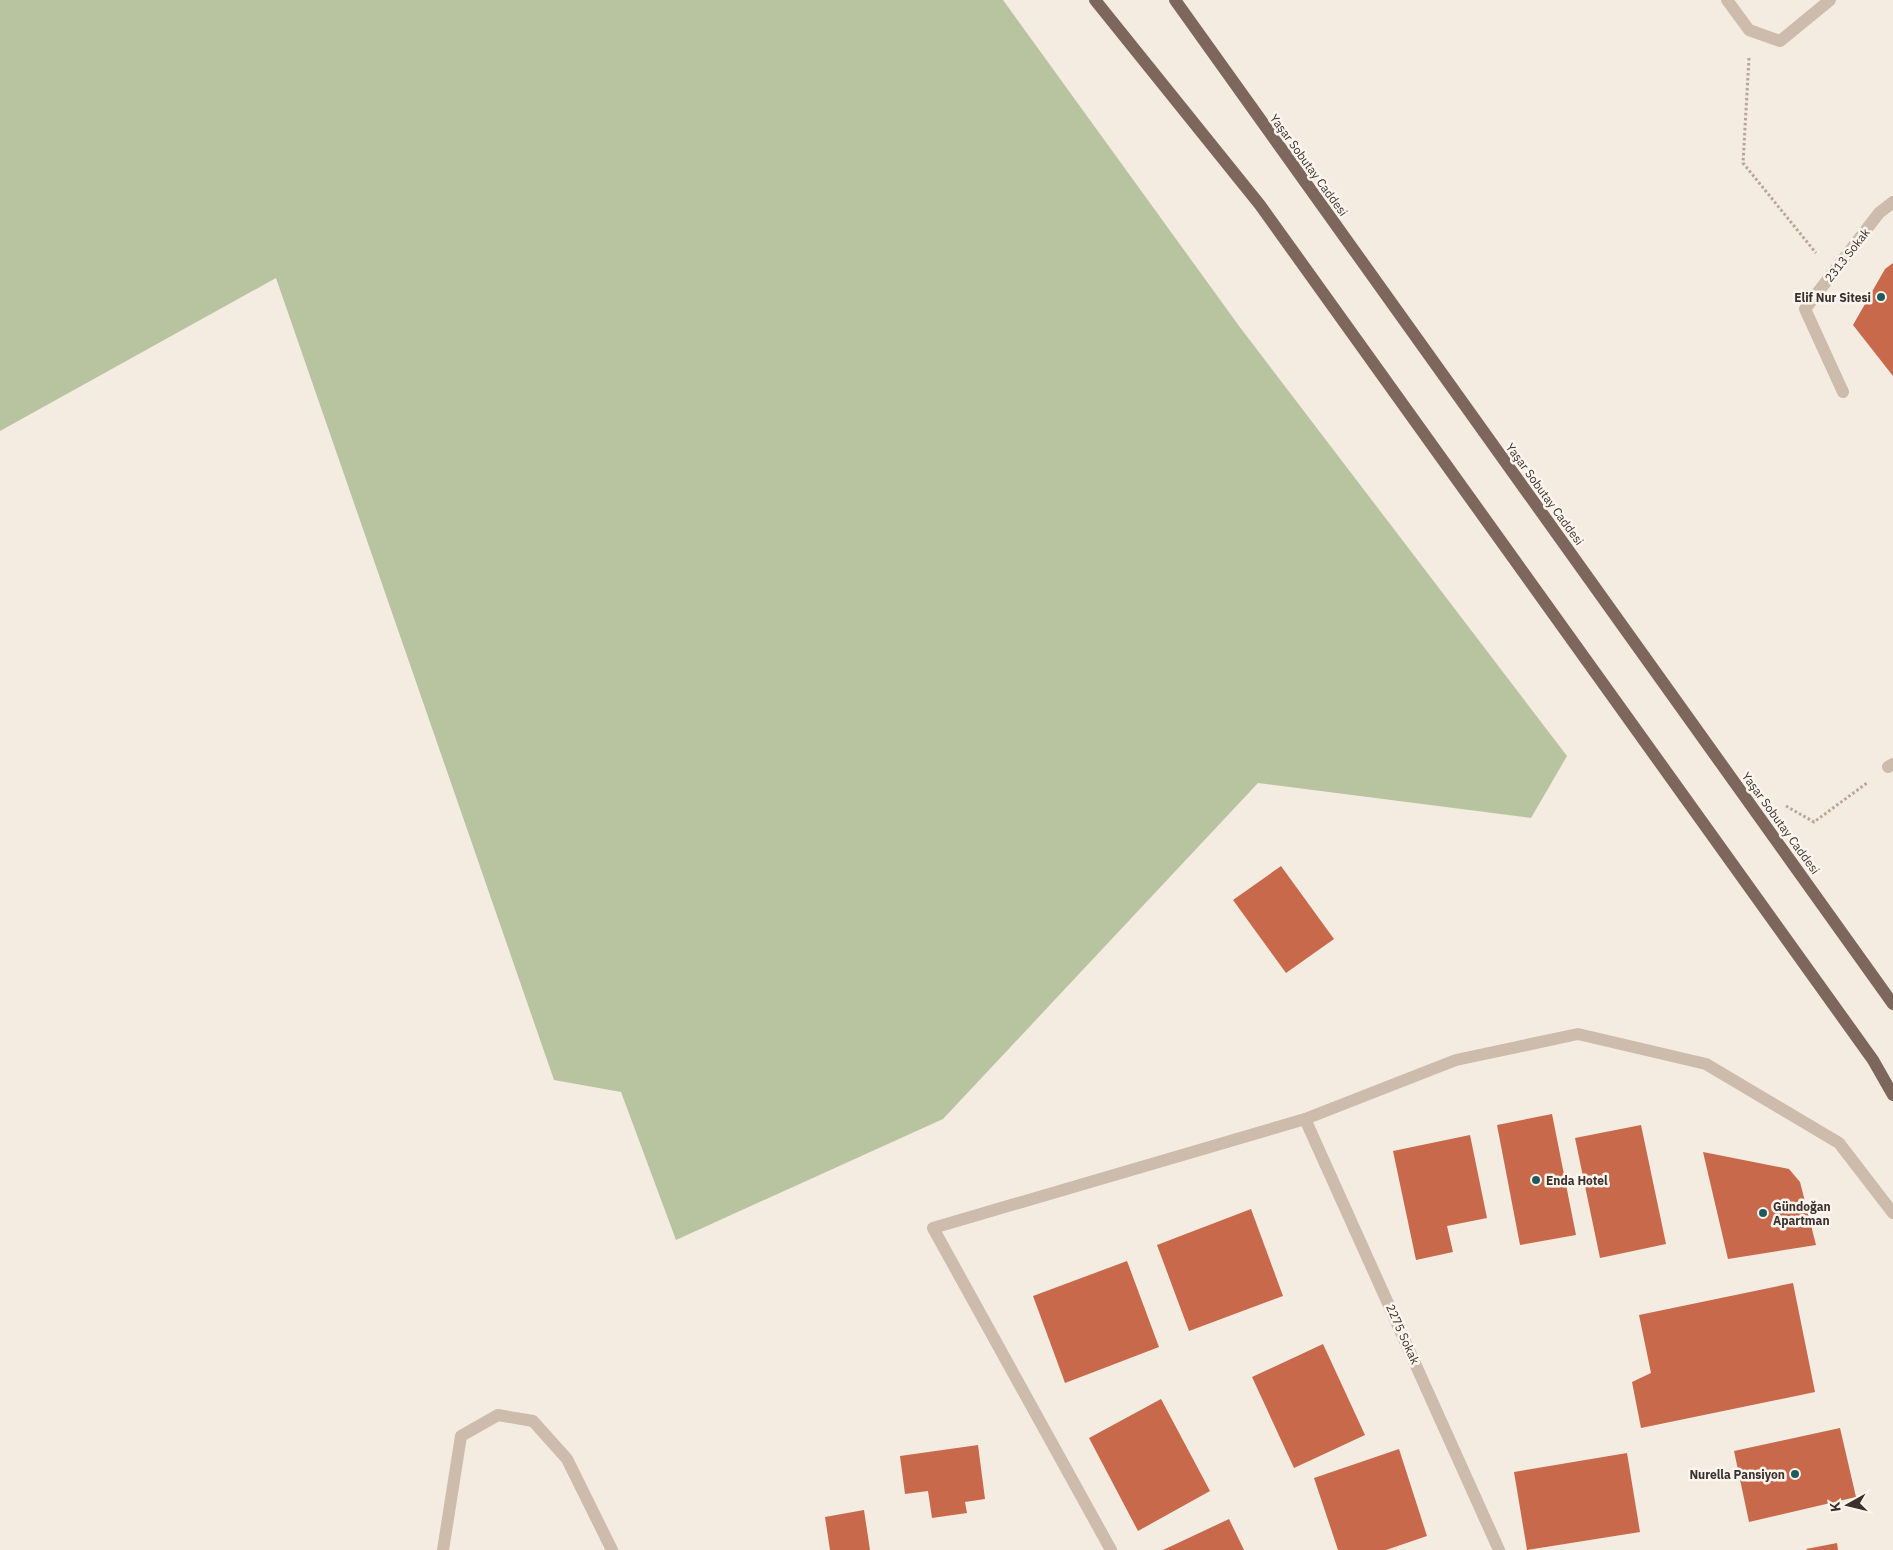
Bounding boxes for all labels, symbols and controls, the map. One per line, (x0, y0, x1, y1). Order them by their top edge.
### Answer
street label: Yaşar Sobutay Caddesi (1267, 111, 1351, 219)
street label: 2313 Sokak (1821, 225, 1873, 285)
place label: Elif Nur Sitesi (1794, 290, 1871, 305)
marker: Elif Nur Sitesi (1875, 291, 1887, 303)
street label: Yaşar Sobutay Caddesi (1503, 440, 1587, 548)
street label: Yaşar Sobutay Caddesi (1739, 769, 1823, 877)
place label: Enda Hotel (1546, 1173, 1608, 1188)
marker: Enda Hotel (1530, 1174, 1542, 1186)
place label: Gündoğan Apartman (1773, 1199, 1831, 1228)
marker: Gündoğan Apartman (1757, 1207, 1769, 1219)
street label: 2275 Sokak (1383, 1302, 1423, 1367)
place label: Nurella Pansiyon (1689, 1467, 1785, 1482)
marker: Nurella Pansiyon (1789, 1468, 1801, 1480)
north arrow (1823, 1480, 1873, 1530)
text: K (1826, 1500, 1845, 1513)

